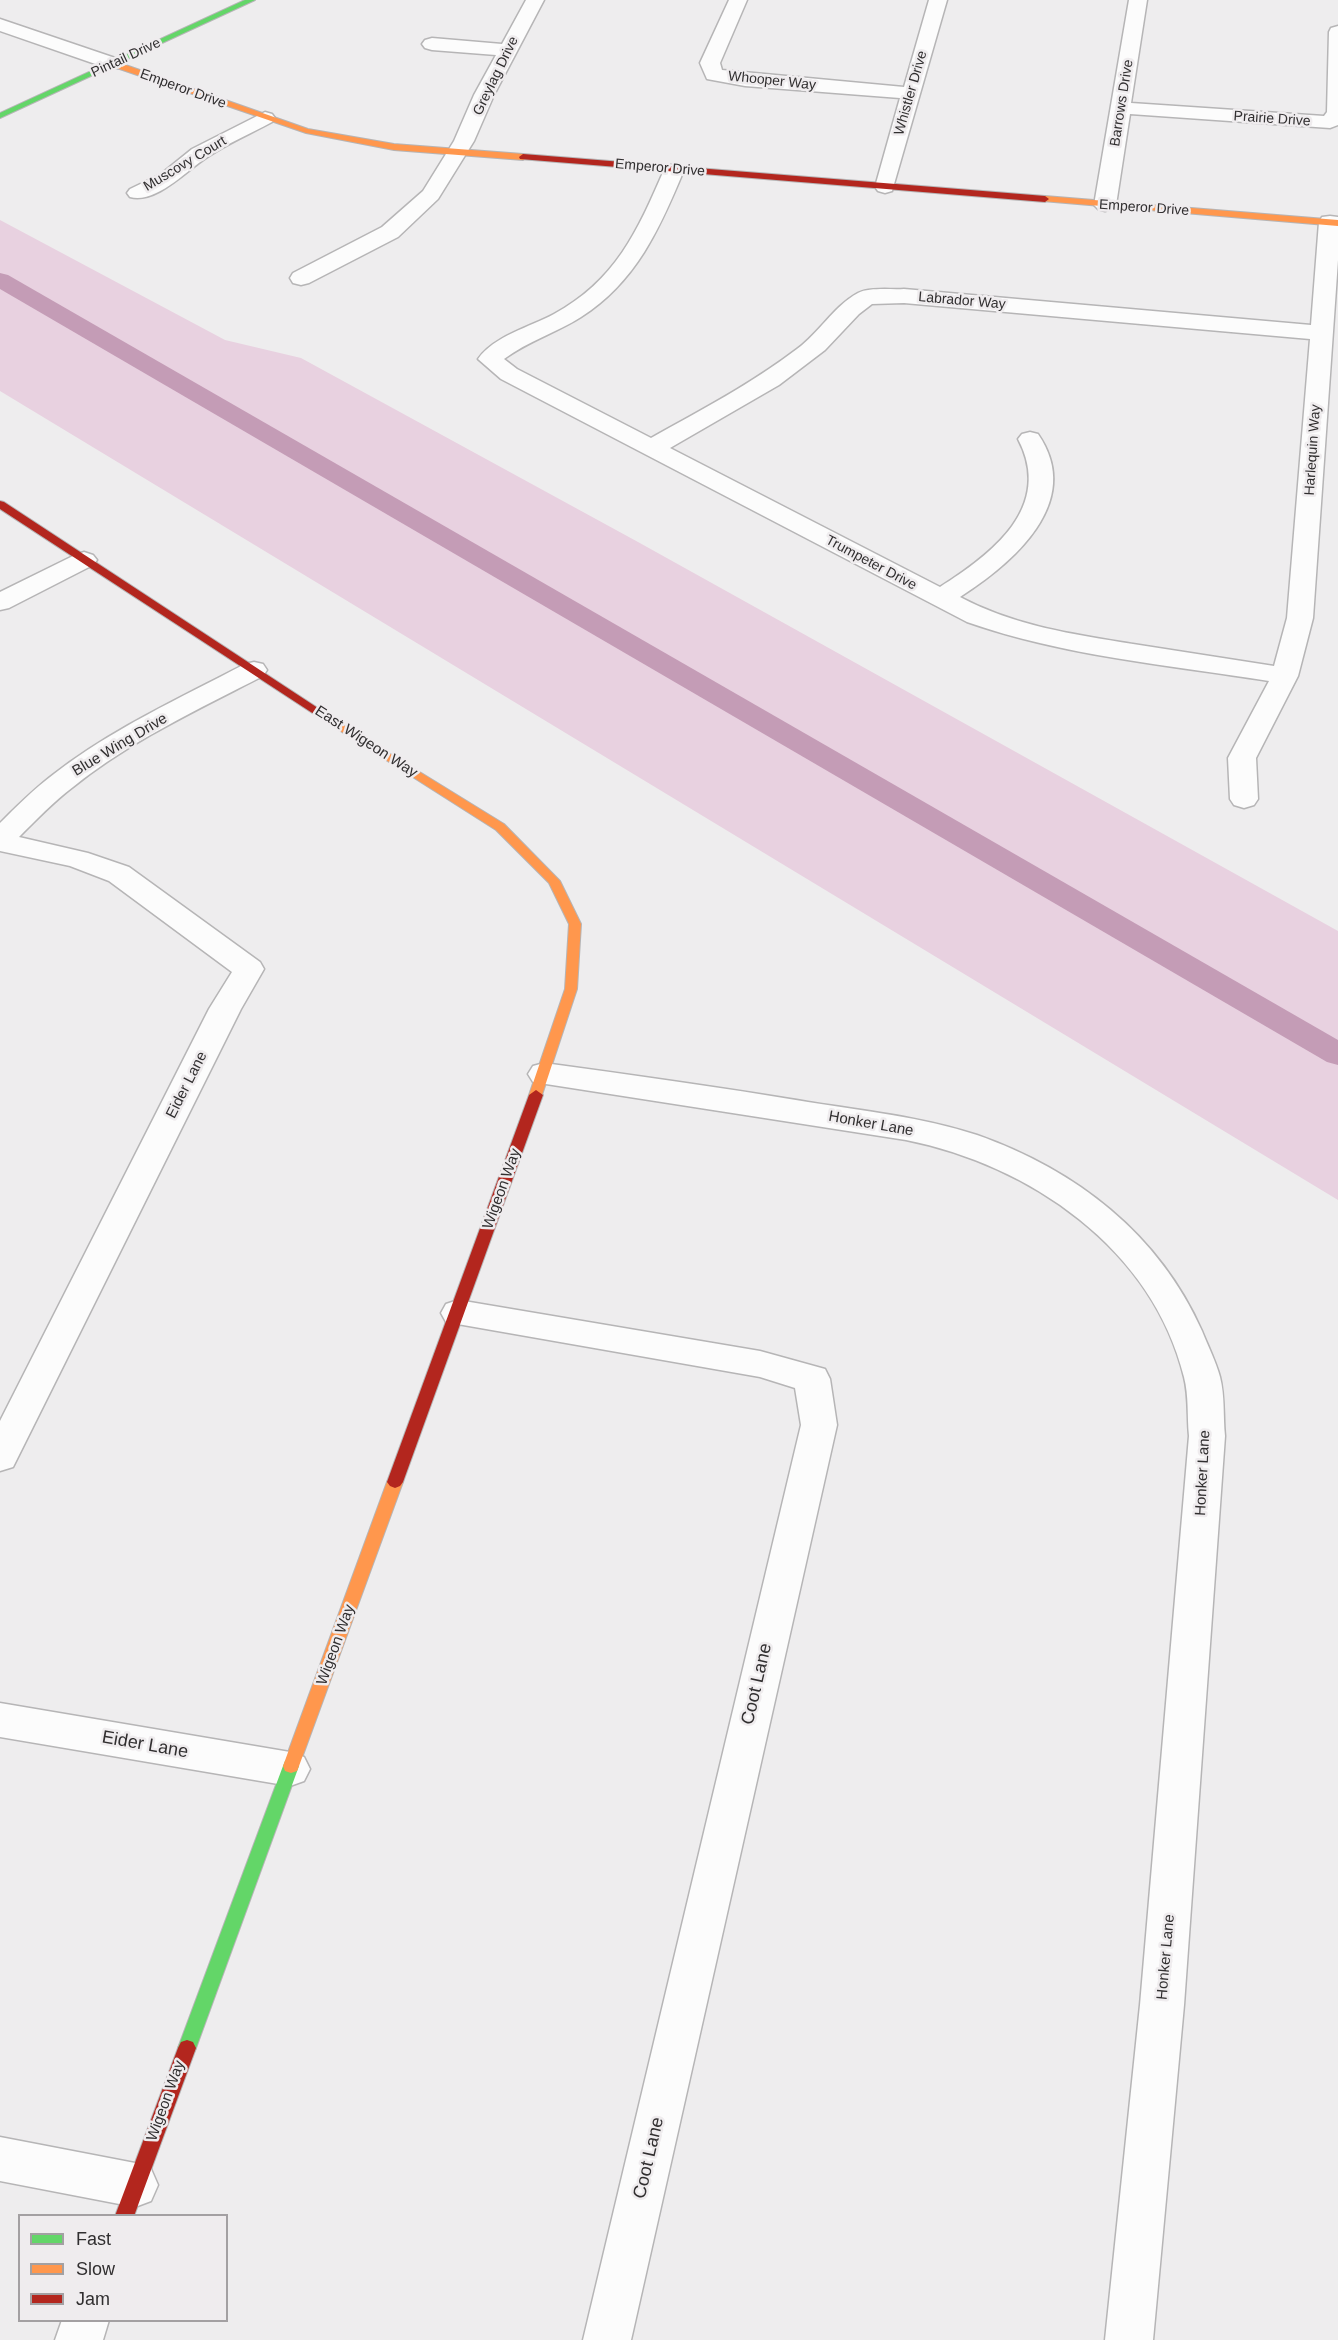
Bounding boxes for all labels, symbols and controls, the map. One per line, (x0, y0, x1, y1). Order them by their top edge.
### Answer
street label: Greylag Drive (470, 34, 522, 118)
street label: Pintail Drive (89, 35, 163, 81)
street label: Whistler Drive (891, 49, 931, 137)
street label: Barrows Drive (1107, 58, 1137, 148)
street label: Emperor Drive (138, 66, 228, 112)
street label: Whooper Way (727, 68, 817, 94)
street label: Prairie Drive (1233, 108, 1311, 130)
street label: Muscovy Court (141, 133, 229, 195)
street label: Emperor Drive (614, 156, 706, 180)
street label: Emperor Drive (1098, 196, 1190, 220)
street label: Labrador Way (918, 289, 1006, 313)
street label: Harlequin Way (1301, 404, 1325, 496)
street label: Trumpeter Drive (823, 532, 919, 594)
street label: East Wigeon Way (311, 702, 421, 782)
street label: Blue Wing Drive (69, 710, 171, 780)
street label: Eider Lane (163, 1049, 211, 1121)
street label: Honker Lane (827, 1108, 915, 1140)
street label: Wigeon Way (479, 1146, 525, 1232)
street label: Honker Lane (1192, 1430, 1214, 1516)
street label: Wigeon Way (313, 1602, 359, 1688)
street label: Coot Lane (737, 1641, 777, 1727)
street label: Eider Lane (100, 1727, 190, 1763)
street label: Honker Lane (1153, 1913, 1179, 2001)
street label: Wigeon Way (143, 2058, 189, 2144)
street label: Coot Lane (629, 2115, 669, 2201)
legend (18, 2214, 228, 2322)
text: Fast (76, 2229, 111, 2249)
text: Slow (76, 2259, 115, 2279)
text: Jam (76, 2289, 110, 2309)

